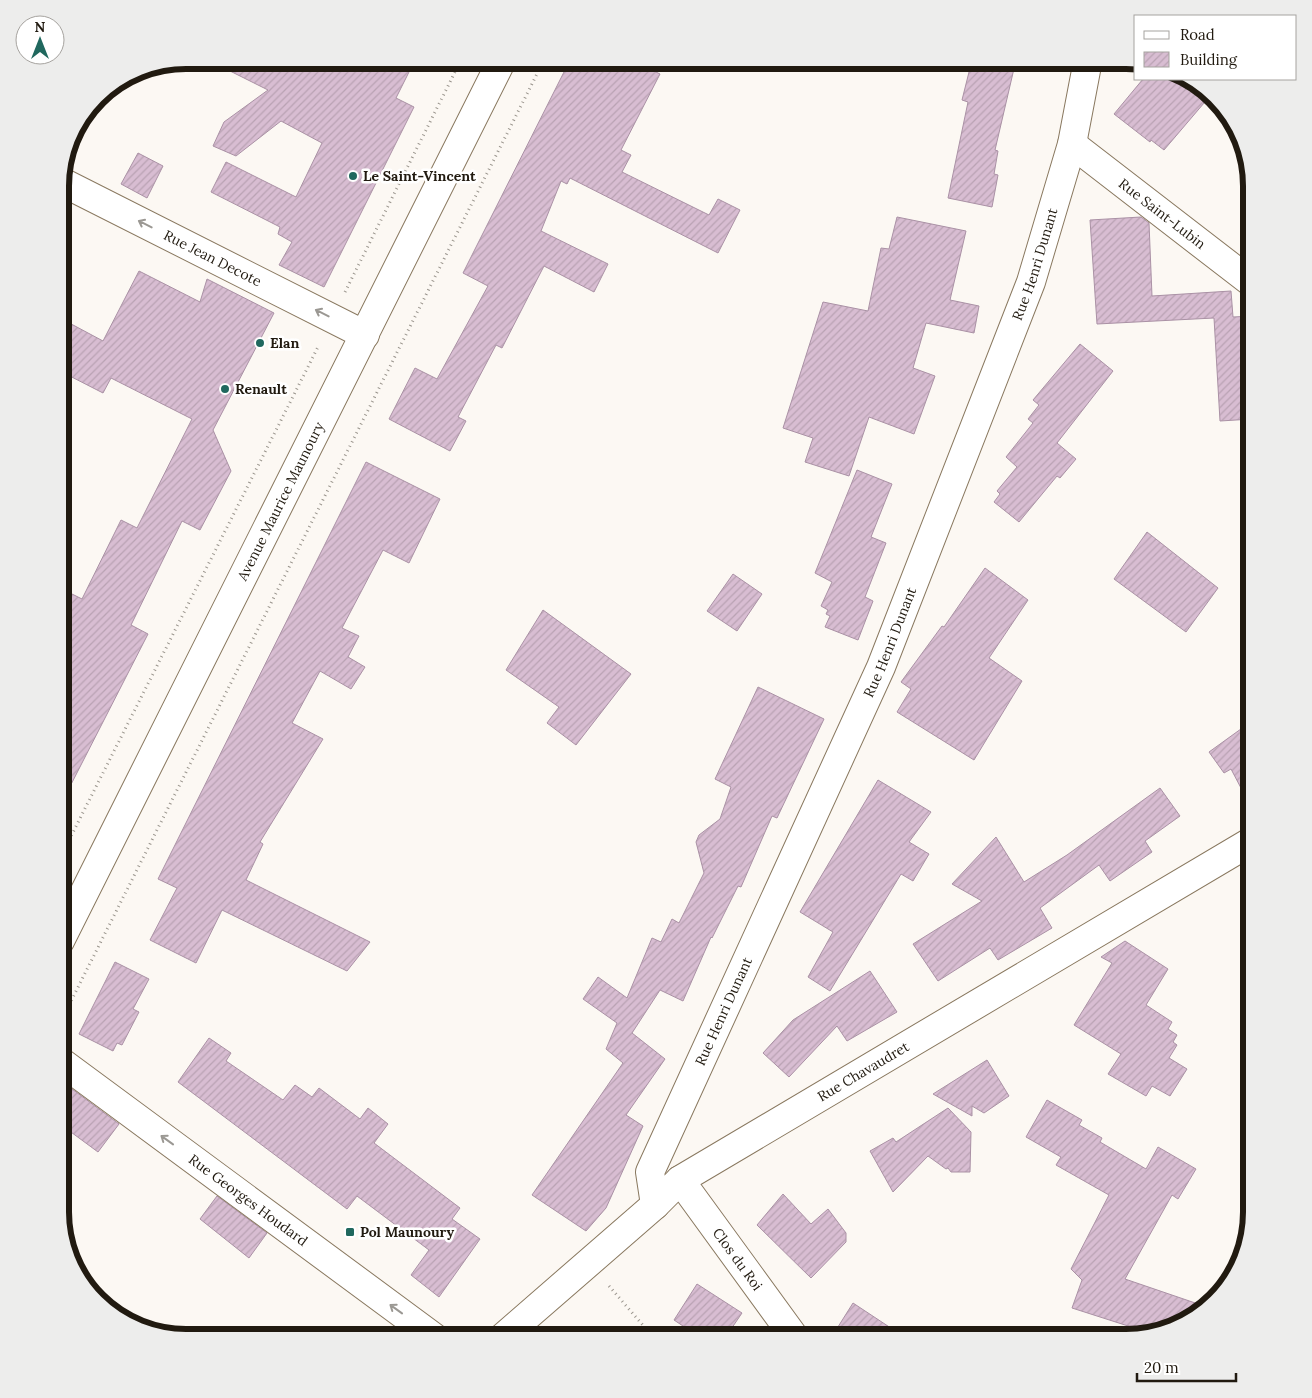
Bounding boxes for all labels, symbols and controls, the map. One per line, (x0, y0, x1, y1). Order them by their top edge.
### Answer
north arrow (15, 15, 65, 65)
legend (1134, 15, 1297, 80)
text: N (35, 18, 46, 36)
text: Road (1180, 25, 1215, 44)
text: Building (1180, 50, 1238, 69)
place label: Le Saint-Vincent (363, 167, 476, 185)
marker: Le Saint-Vincent (347, 170, 359, 182)
street label: Rue Saint-Lubin (1115, 174, 1210, 253)
street label: Rue Henri Dunant (1008, 205, 1062, 323)
one-way arrow (138, 219, 153, 228)
street label: Rue Jean Decote (161, 226, 265, 290)
one-way arrow (314, 308, 329, 318)
place label: Elan (270, 334, 299, 352)
marker: Elan (254, 337, 266, 349)
place label: Renault (235, 380, 287, 398)
marker: Renault (219, 383, 231, 395)
street label: Avenue Maurice Maunoury (233, 418, 328, 585)
street label: Rue Henri Dunant (859, 584, 920, 700)
street label: Rue Henri Dunant (691, 954, 756, 1068)
street label: Rue Chavaudret (814, 1037, 913, 1106)
one-way arrow (161, 1134, 174, 1145)
street label: Rue Georges Houdard (185, 1150, 311, 1250)
place label: Pol Maunoury (360, 1223, 455, 1241)
street label: Clos du Roi (709, 1224, 767, 1294)
marker: Pol Maunoury (344, 1226, 356, 1238)
one-way arrow (389, 1304, 403, 1314)
scale bar (1137, 1350, 1236, 1382)
text: 20 m (1144, 1358, 1179, 1377)

